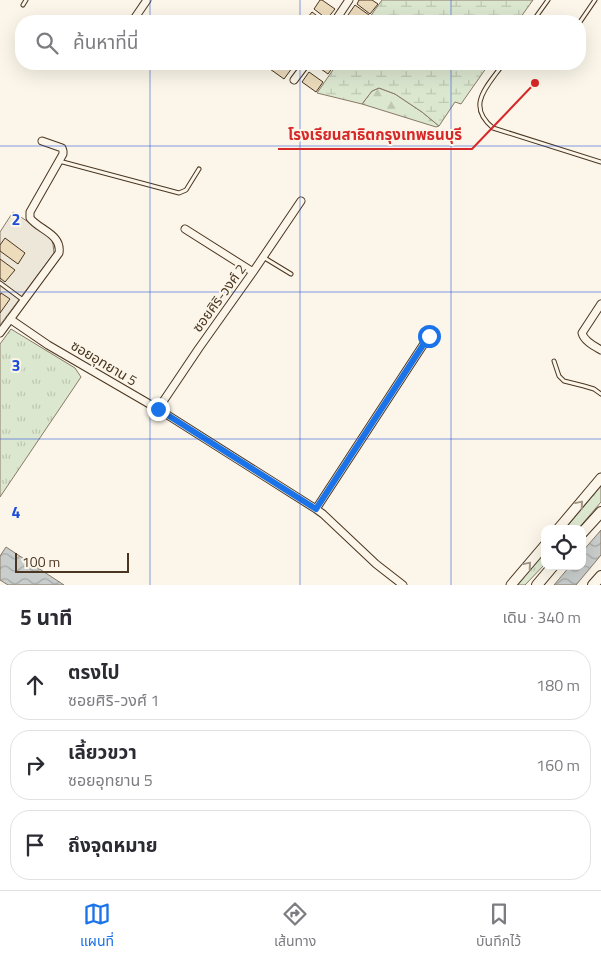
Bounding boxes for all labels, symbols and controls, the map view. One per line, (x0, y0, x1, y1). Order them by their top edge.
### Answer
search box (15, 15, 586, 70)
text: ค้นหาที่นี่ (73, 27, 138, 56)
icon: search (33, 29, 61, 57)
callout: โรงเรียนสาธิตกรุงเทพธนบุรี (278, 119, 472, 149)
text: โรงเรียนสาธิตกรุงเทพธนบุรี (288, 123, 462, 146)
text: 2 (12, 207, 20, 231)
street label: ซอยศิริ-วงศ์ 2 (187, 259, 251, 336)
route start (418, 325, 441, 348)
street label: ซอยอุทยาน 5 (67, 334, 142, 391)
text: 3 (12, 353, 20, 377)
route end (147, 398, 170, 421)
text: 4 (12, 500, 21, 524)
one-way arrow (574, 500, 583, 509)
map controls (541, 525, 586, 570)
button: locate (541, 525, 586, 570)
scale bar (15, 550, 129, 573)
text: 100 m (22, 551, 60, 572)
one-way arrow (522, 562, 530, 571)
text: 5 นาที (20, 601, 73, 633)
text: เดิน · 340 m (502, 605, 581, 629)
text: ตรงไป (68, 657, 120, 686)
icon: ahead (21, 671, 49, 699)
text: 180 m (536, 673, 580, 697)
text: ซอยศิริ-วงศ์ 1 (68, 688, 159, 712)
text: เลี้ยวขวา (68, 737, 137, 766)
icon: right (21, 751, 49, 779)
text: 160 m (536, 753, 580, 777)
text: ซอยอุทยาน 5 (68, 768, 153, 792)
text: ถึงจุดหมาย (68, 830, 158, 859)
icon: arrive (21, 831, 49, 859)
tab: แผนที่ (80, 900, 114, 952)
tab: เส้นทาง (274, 900, 316, 952)
tab: บันทึกไว้ (476, 900, 521, 952)

